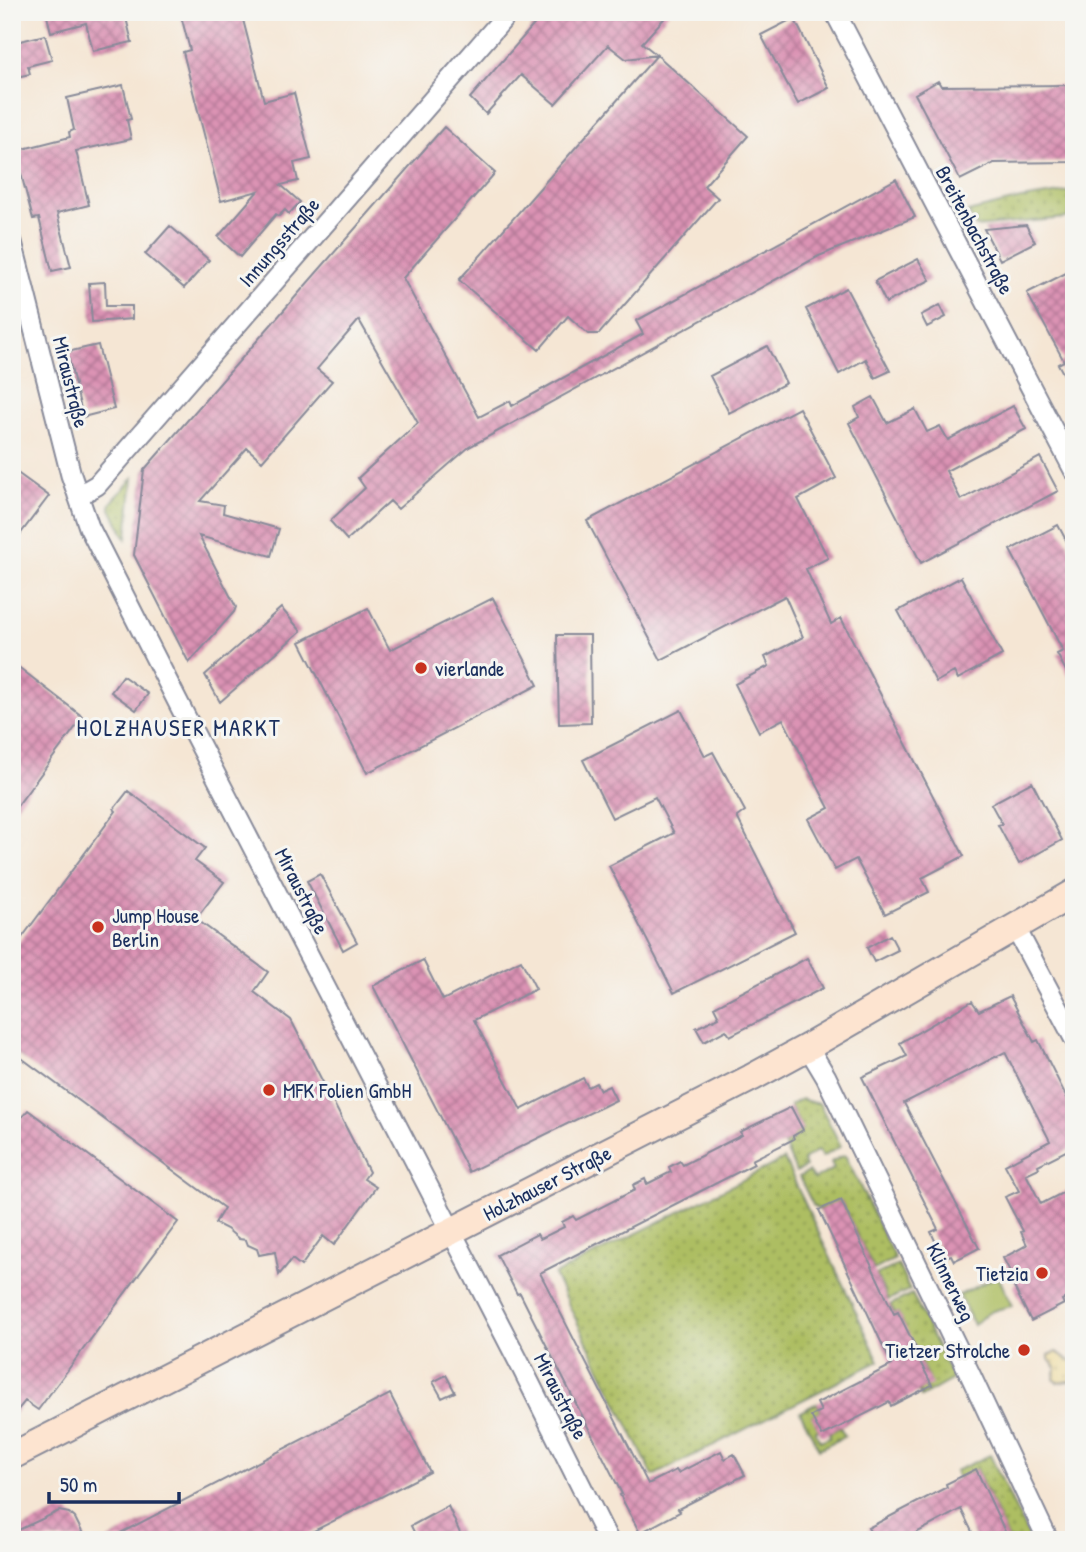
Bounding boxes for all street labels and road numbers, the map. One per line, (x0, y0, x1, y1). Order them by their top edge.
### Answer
street label: Breitenbachstraße (929, 161, 1021, 299)
street label: Innungsstraße (232, 191, 326, 293)
street label: Miraustraße (46, 333, 96, 431)
street label: Miraustraße (268, 843, 336, 939)
street label: Holzhauser Straße (478, 1138, 616, 1228)
street label: Klinnerweg (920, 1238, 982, 1326)
street label: Miraustraße (527, 1348, 595, 1444)

